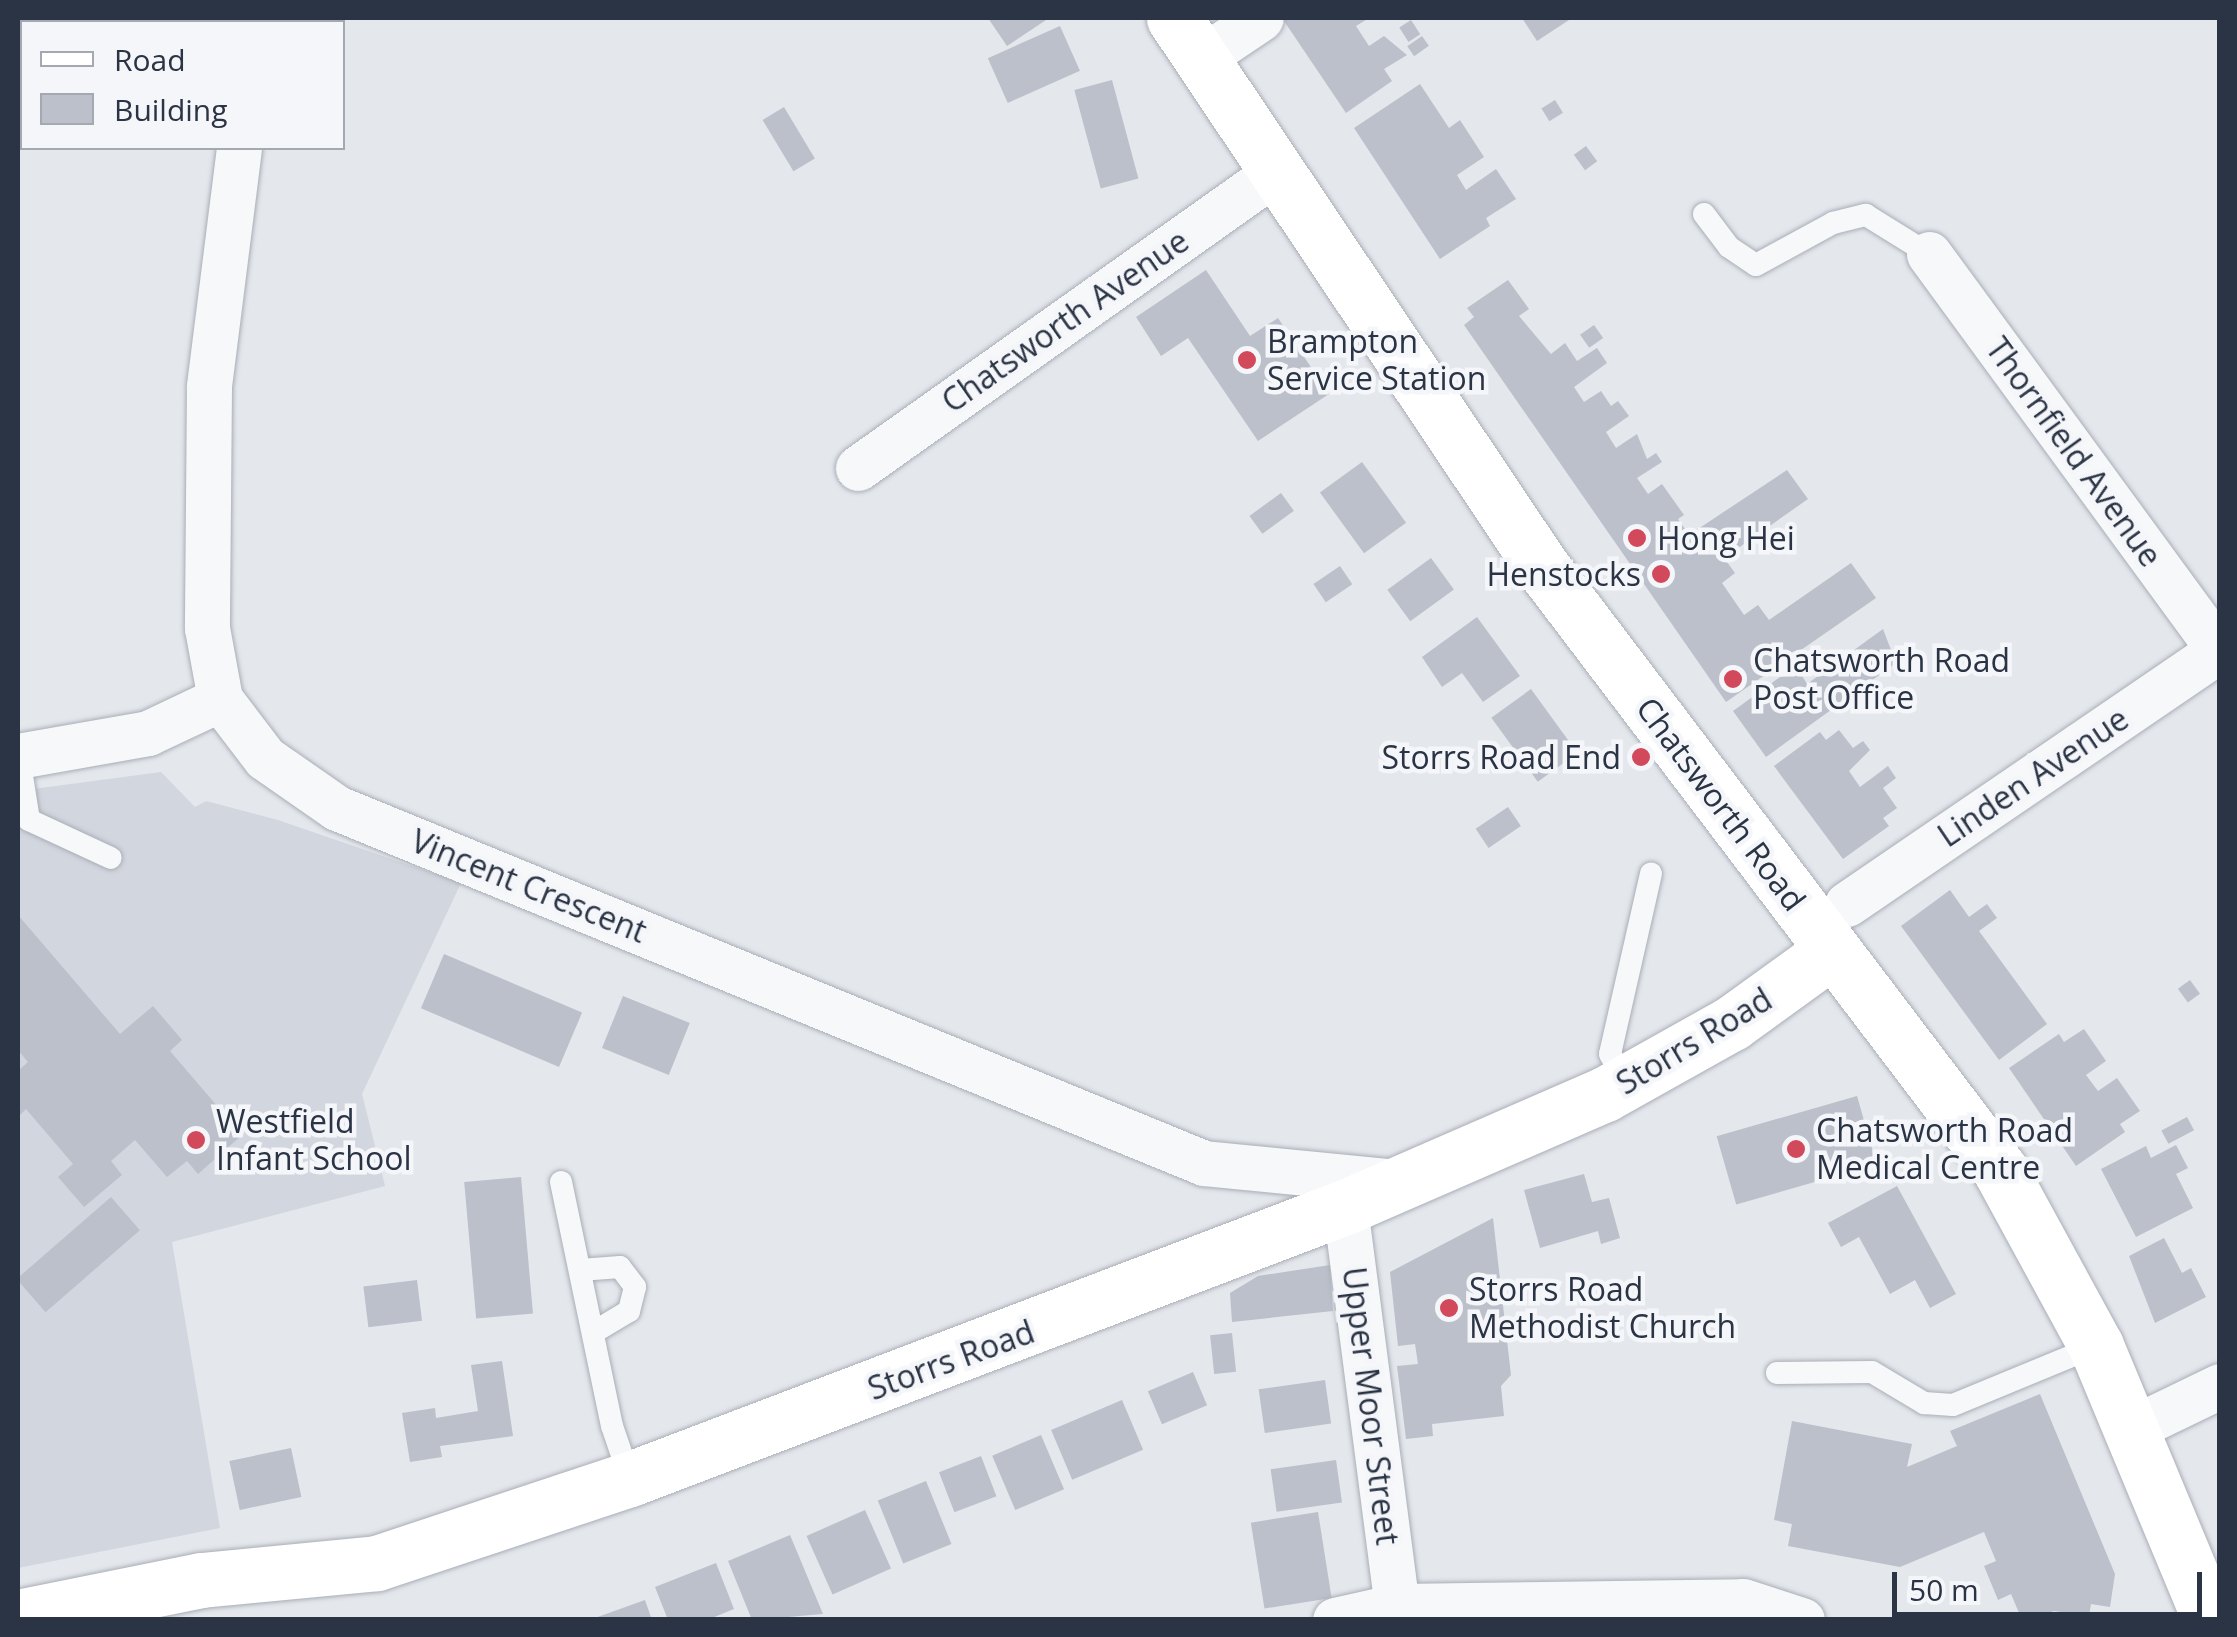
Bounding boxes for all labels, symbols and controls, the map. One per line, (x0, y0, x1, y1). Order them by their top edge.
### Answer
legend (20, 20, 345, 150)
text: Road (114, 39, 186, 80)
text: Building (114, 89, 228, 130)
street label: Chatsworth Avenue (934, 222, 1196, 420)
place label: Brampton Service Station (1267, 323, 1486, 398)
street label: Thornfield Avenue (1978, 330, 2170, 574)
marker: Brampton Service Station (1236, 349, 1258, 371)
place label: Hong Hei (1657, 519, 1795, 557)
marker: Hong Hei (1626, 527, 1648, 549)
place label: Henstocks (1487, 555, 1641, 593)
marker: Henstocks (1650, 563, 1672, 585)
place label: Chatsworth Road Post Office (1753, 642, 2010, 717)
marker: Chatsworth Road Post Office (1722, 668, 1744, 690)
street label: Chatsworth Road (1628, 690, 1814, 918)
street label: Linden Avenue (1931, 699, 2135, 855)
place label: Storrs Road End (1381, 738, 1621, 776)
marker: Storrs Road End (1630, 746, 1652, 768)
street label: Vincent Crescent (406, 821, 652, 951)
street label: Storrs Road (1609, 980, 1779, 1102)
place label: Westfield Infant School (216, 1103, 412, 1178)
place label: Chatsworth Road Medical Centre (1816, 1112, 2073, 1187)
marker: Westfield Infant School (185, 1129, 207, 1151)
marker: Chatsworth Road Medical Centre (1785, 1138, 1807, 1160)
street label: Upper Moor Street (1335, 1265, 1407, 1547)
place label: Storrs Road Methodist Church (1469, 1271, 1736, 1346)
marker: Storrs Road Methodist Church (1438, 1297, 1460, 1319)
street label: Storrs Road (863, 1312, 1039, 1408)
scale bar (1897, 1552, 2207, 1614)
text: 50 m (1909, 1569, 1979, 1610)

